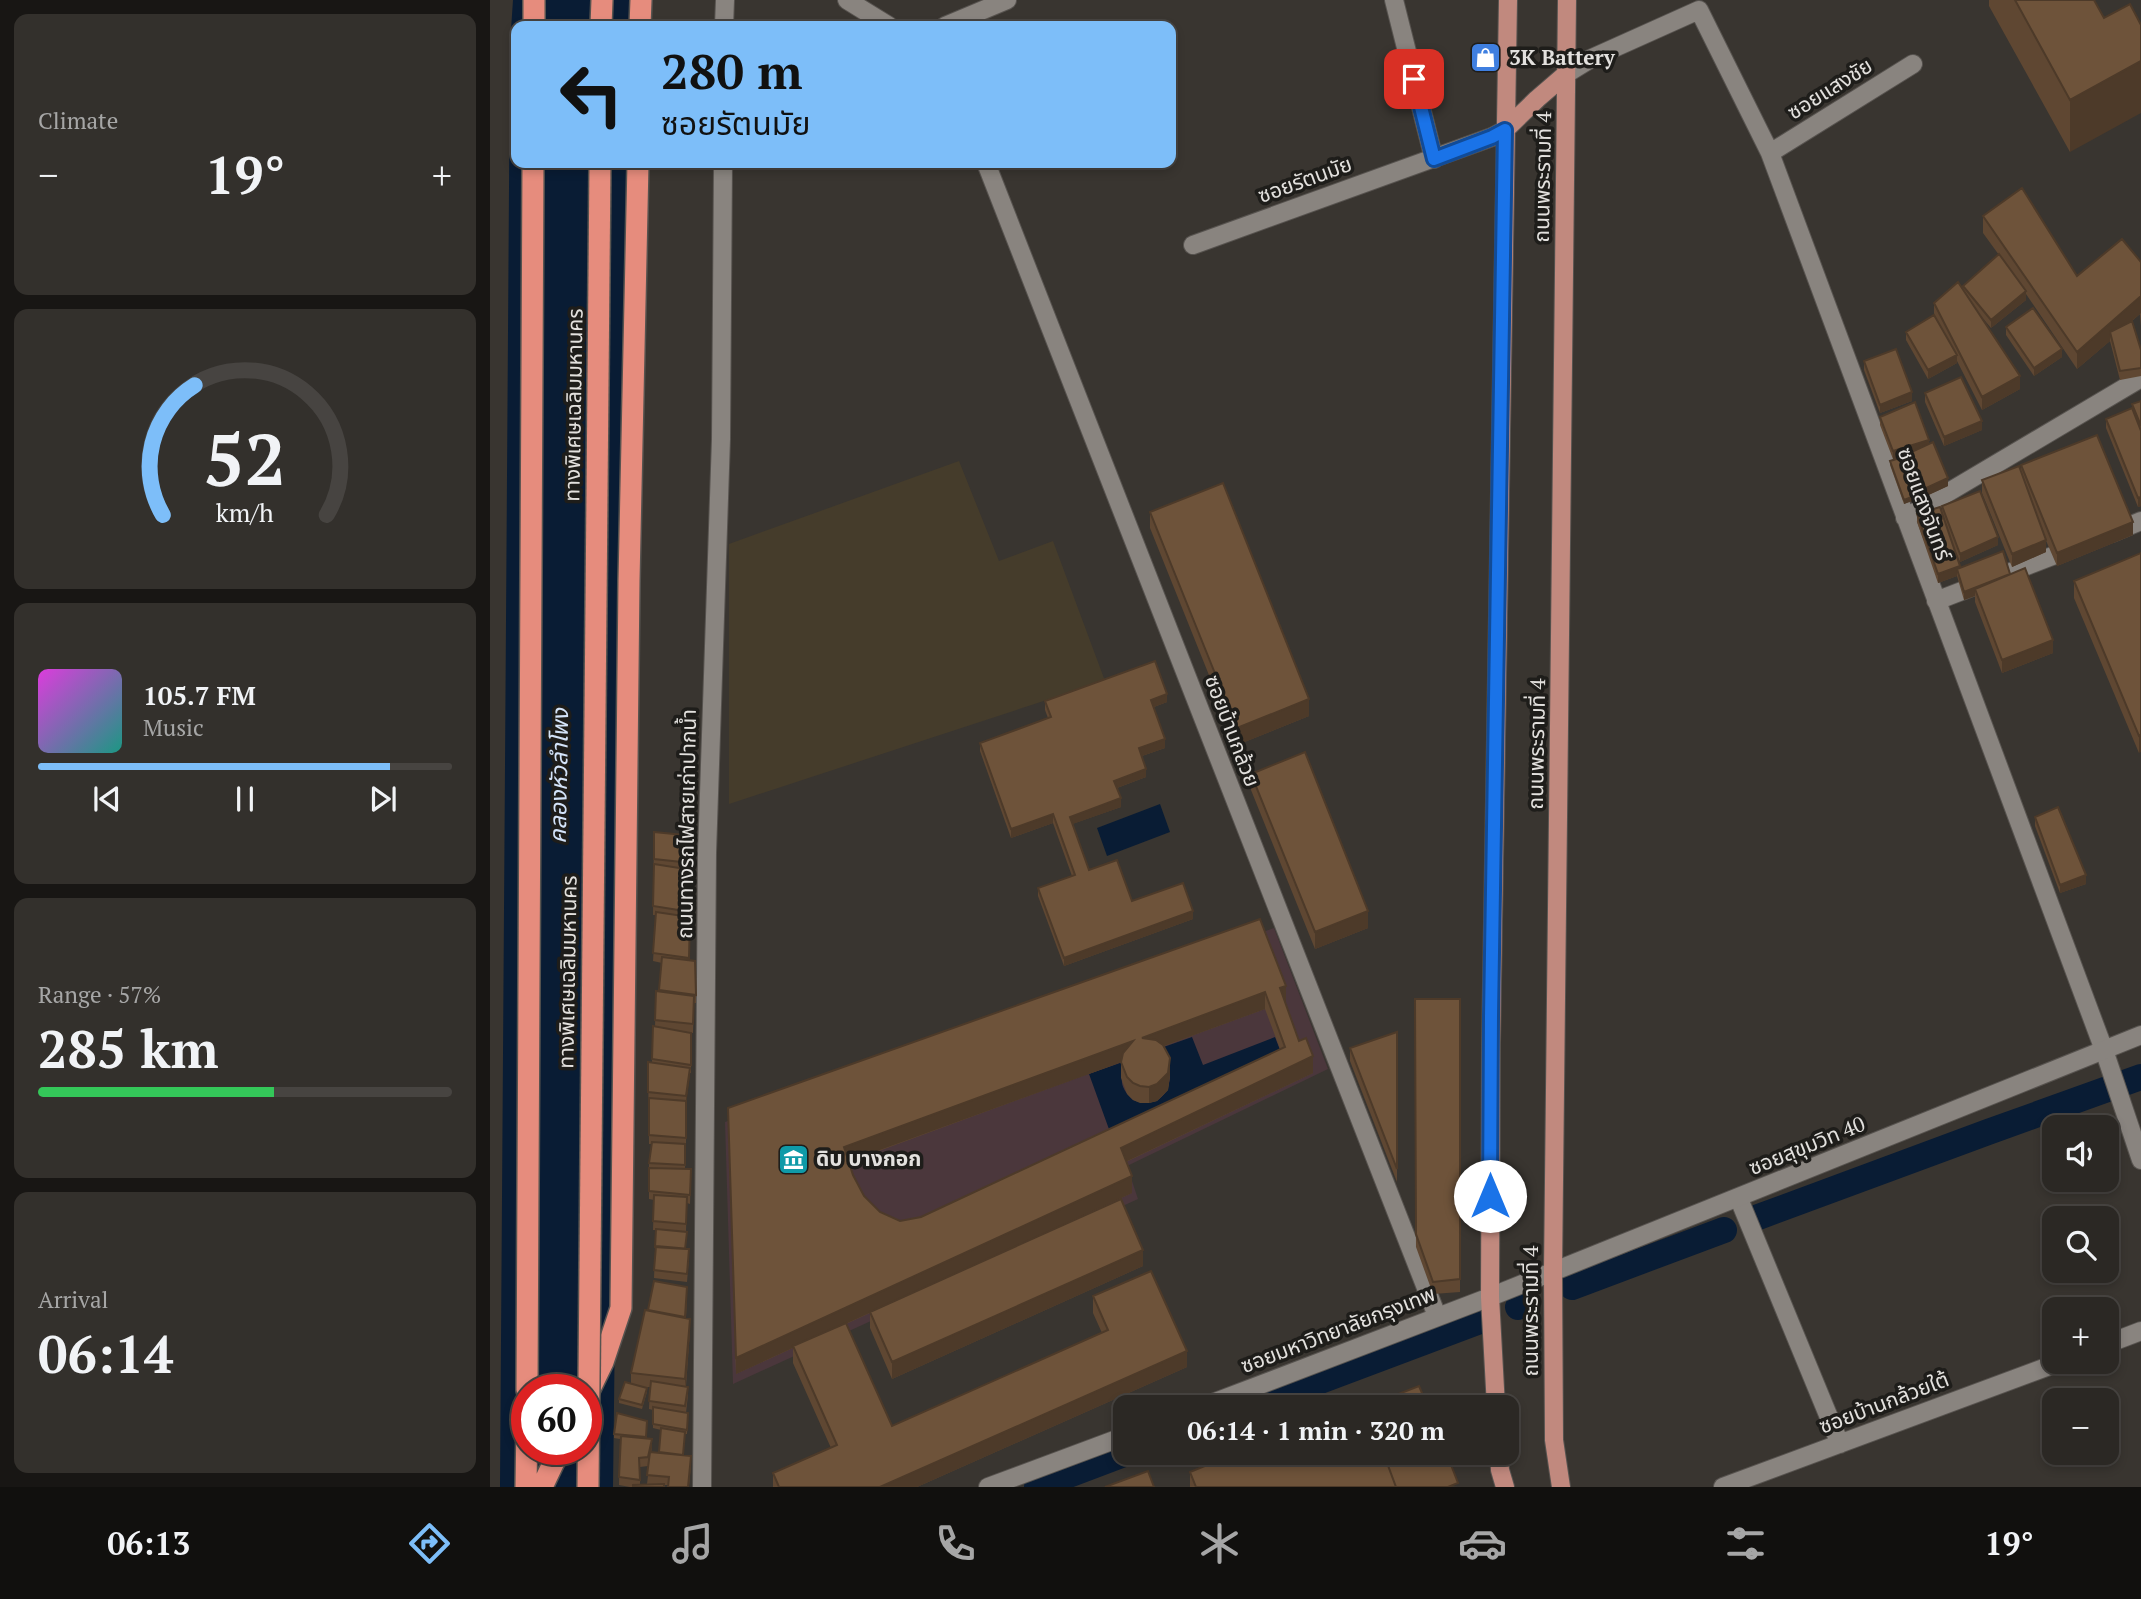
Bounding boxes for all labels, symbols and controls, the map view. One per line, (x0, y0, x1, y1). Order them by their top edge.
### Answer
text: 280 m (661, 38, 803, 103)
shop icon: 3K Battery (1469, 41, 1503, 75)
place label: 3K Battery (1509, 43, 1616, 71)
icon: left (546, 49, 637, 140)
pin (1384, 49, 1444, 109)
street label: ซอยแสงชัย (1782, 51, 1877, 125)
icon: arrive (1395, 60, 1433, 98)
text: ซอยรัตนมัย (661, 102, 810, 144)
text: Climate (38, 105, 118, 136)
street label: ถนนพระรามที่ 4 (1527, 110, 1557, 243)
text: 19° (205, 140, 285, 209)
street label: ซอยรัตนมัย (1254, 149, 1356, 209)
text: − (38, 150, 58, 200)
text: + (432, 150, 452, 200)
street label: ทางพิเศษเฉลิมมหานคร (557, 308, 589, 502)
text: 52 (204, 409, 286, 506)
street label: ซอยแสงจันทร์ (1892, 443, 1959, 565)
text: km/h (216, 496, 274, 529)
street label: ซอยบ้านกล้วย (1199, 671, 1267, 791)
street label: ถนนพระรามที่ 4 (1521, 677, 1551, 810)
text: 105.7 FM (143, 678, 256, 712)
water label: คลองหัวลำโพง (542, 707, 575, 844)
street label: ถนนทางรถไฟสายเก่าปากน้ำ (670, 709, 702, 939)
text: Music (143, 712, 204, 743)
icon: previous (88, 780, 126, 818)
icon: pause (226, 780, 264, 818)
icon: next (364, 780, 402, 818)
street label: ทางพิเศษเฉลิมมหานคร (551, 875, 583, 1069)
text: Range · 57% (38, 979, 161, 1010)
text: 285 km (38, 1014, 219, 1083)
street label: ซอยสุขุมวิท 40 (1744, 1109, 1869, 1181)
map controls (2042, 1115, 2119, 1465)
button: sound (2042, 1115, 2119, 1192)
museum icon: ดิบ บางกอก (776, 1142, 810, 1176)
place label: ดิบ บางกอก (816, 1144, 921, 1172)
position arrow (1453, 1159, 1527, 1233)
button: search (2042, 1206, 2119, 1283)
street label: ถนนพระรามที่ 4 (1516, 1245, 1544, 1377)
street label: ซอยมหาวิทยาลัยกรุงเทพ (1236, 1279, 1439, 1379)
text: Arrival (38, 1284, 109, 1315)
button: + (2042, 1297, 2119, 1374)
text: 06:14 (38, 1319, 173, 1388)
street label: ซอยบ้านกล้วยใต้ (1815, 1364, 1953, 1440)
speed limit sign: 60 (511, 1374, 602, 1465)
button: − (2042, 1388, 2119, 1465)
text: 06:14 · 1 min · 320 m (1187, 1413, 1445, 1447)
icon: directions (405, 1519, 454, 1568)
icon: music (668, 1519, 717, 1568)
icon: phone (931, 1519, 980, 1568)
icon: climate (1195, 1519, 1244, 1568)
icon: car (1458, 1519, 1507, 1568)
icon: filters (1721, 1519, 1770, 1568)
text: 06:13 (107, 1522, 190, 1564)
text: 19° (1984, 1522, 2034, 1564)

